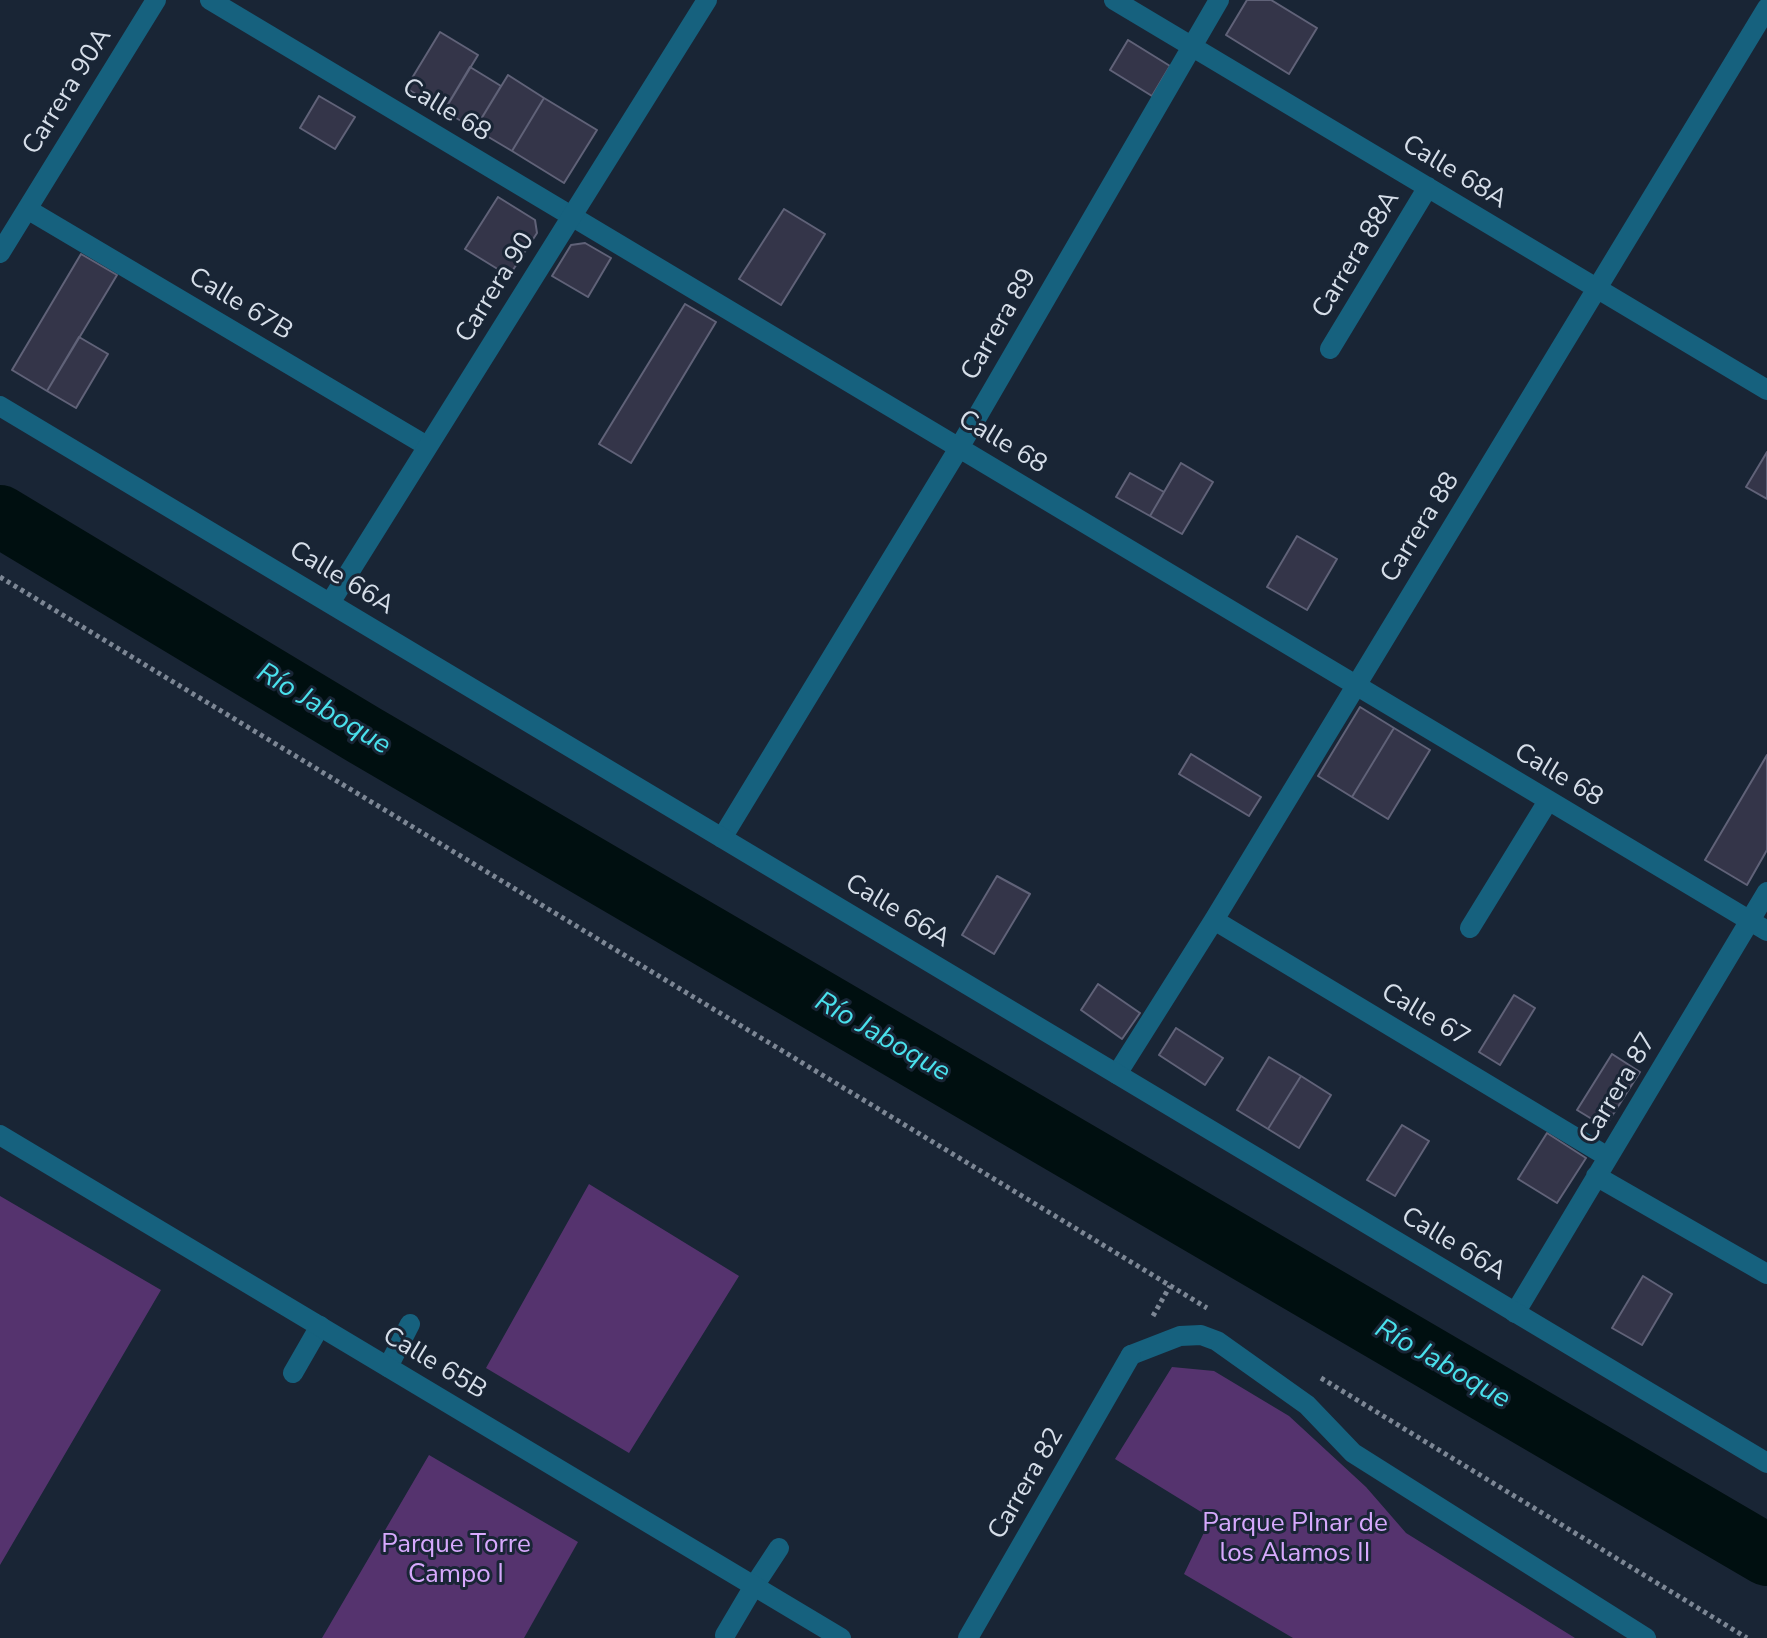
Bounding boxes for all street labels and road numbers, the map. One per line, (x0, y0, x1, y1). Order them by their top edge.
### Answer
street label: Carrera 90A (17, 23, 119, 161)
street label: Calle 68 (396, 72, 496, 150)
street label: Calle 68A (1396, 130, 1512, 216)
street label: Carrera 88A (1307, 186, 1407, 324)
street label: Carrera 90 (450, 227, 542, 349)
street label: Calle 67B (183, 262, 297, 348)
street label: Carrera 89 (955, 264, 1045, 386)
street label: Calle 68 (952, 404, 1052, 482)
street label: Carrera 88 (1375, 467, 1467, 589)
street label: Calle 66A (283, 536, 399, 622)
street label: Calle 68 (1508, 737, 1608, 815)
street label: Calle 66A (839, 869, 955, 955)
street label: Calle 67 (1375, 977, 1475, 1055)
street label: Carrera 87 (1574, 1028, 1664, 1150)
street label: Calle 66A (1395, 1202, 1511, 1288)
street label: Calle 65B (377, 1321, 491, 1407)
street label: Carrera 82 (982, 1423, 1072, 1545)

